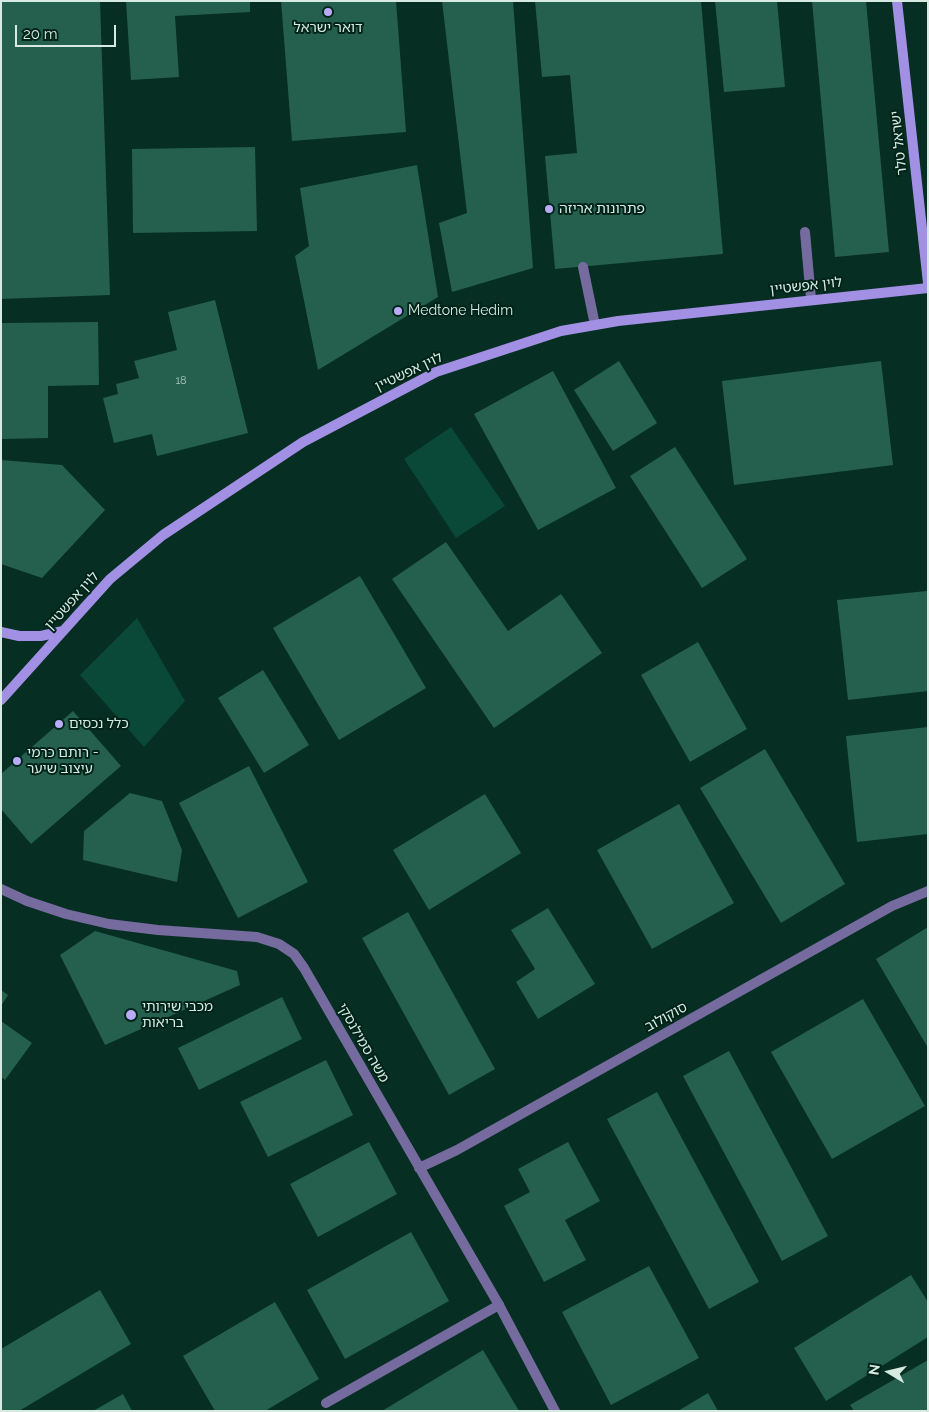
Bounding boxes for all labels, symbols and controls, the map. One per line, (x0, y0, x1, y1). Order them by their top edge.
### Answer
marker: דואר ישראל (322, 6, 334, 18)
scale bar (18, 15, 119, 47)
place label: דואר ישראל (293, 20, 363, 36)
text: 20 m (23, 25, 58, 43)
street label: ישראל טלר (887, 110, 911, 176)
place label: פתרונות אריזה (559, 201, 645, 217)
marker: פתרונות אריזה (543, 203, 555, 215)
street label: לוין אפשטיין (769, 274, 843, 298)
place label: Medtone Hedim (408, 303, 513, 319)
marker: Medtone Hedim (392, 305, 404, 317)
street label: לוין אפשטיין (373, 349, 445, 395)
house number: 18 (175, 374, 187, 388)
street label: לוין אפשטיין (41, 568, 103, 634)
place label: כלל נכסים (69, 716, 129, 732)
marker: כלל נכסים (53, 718, 65, 730)
place label: רותם כרמי - עיצוב שיער (27, 745, 99, 778)
marker: רותם כרמי - עיצוב שיער (11, 755, 23, 767)
place label: מכבי שירותי בריאות (142, 999, 213, 1032)
street label: סוקולוב (642, 999, 690, 1035)
street label: משה סמילנסקי (334, 1000, 392, 1086)
marker: מכבי שירותי בריאות (124, 1008, 138, 1022)
north arrow (864, 1347, 914, 1397)
text: N (865, 1363, 883, 1376)

